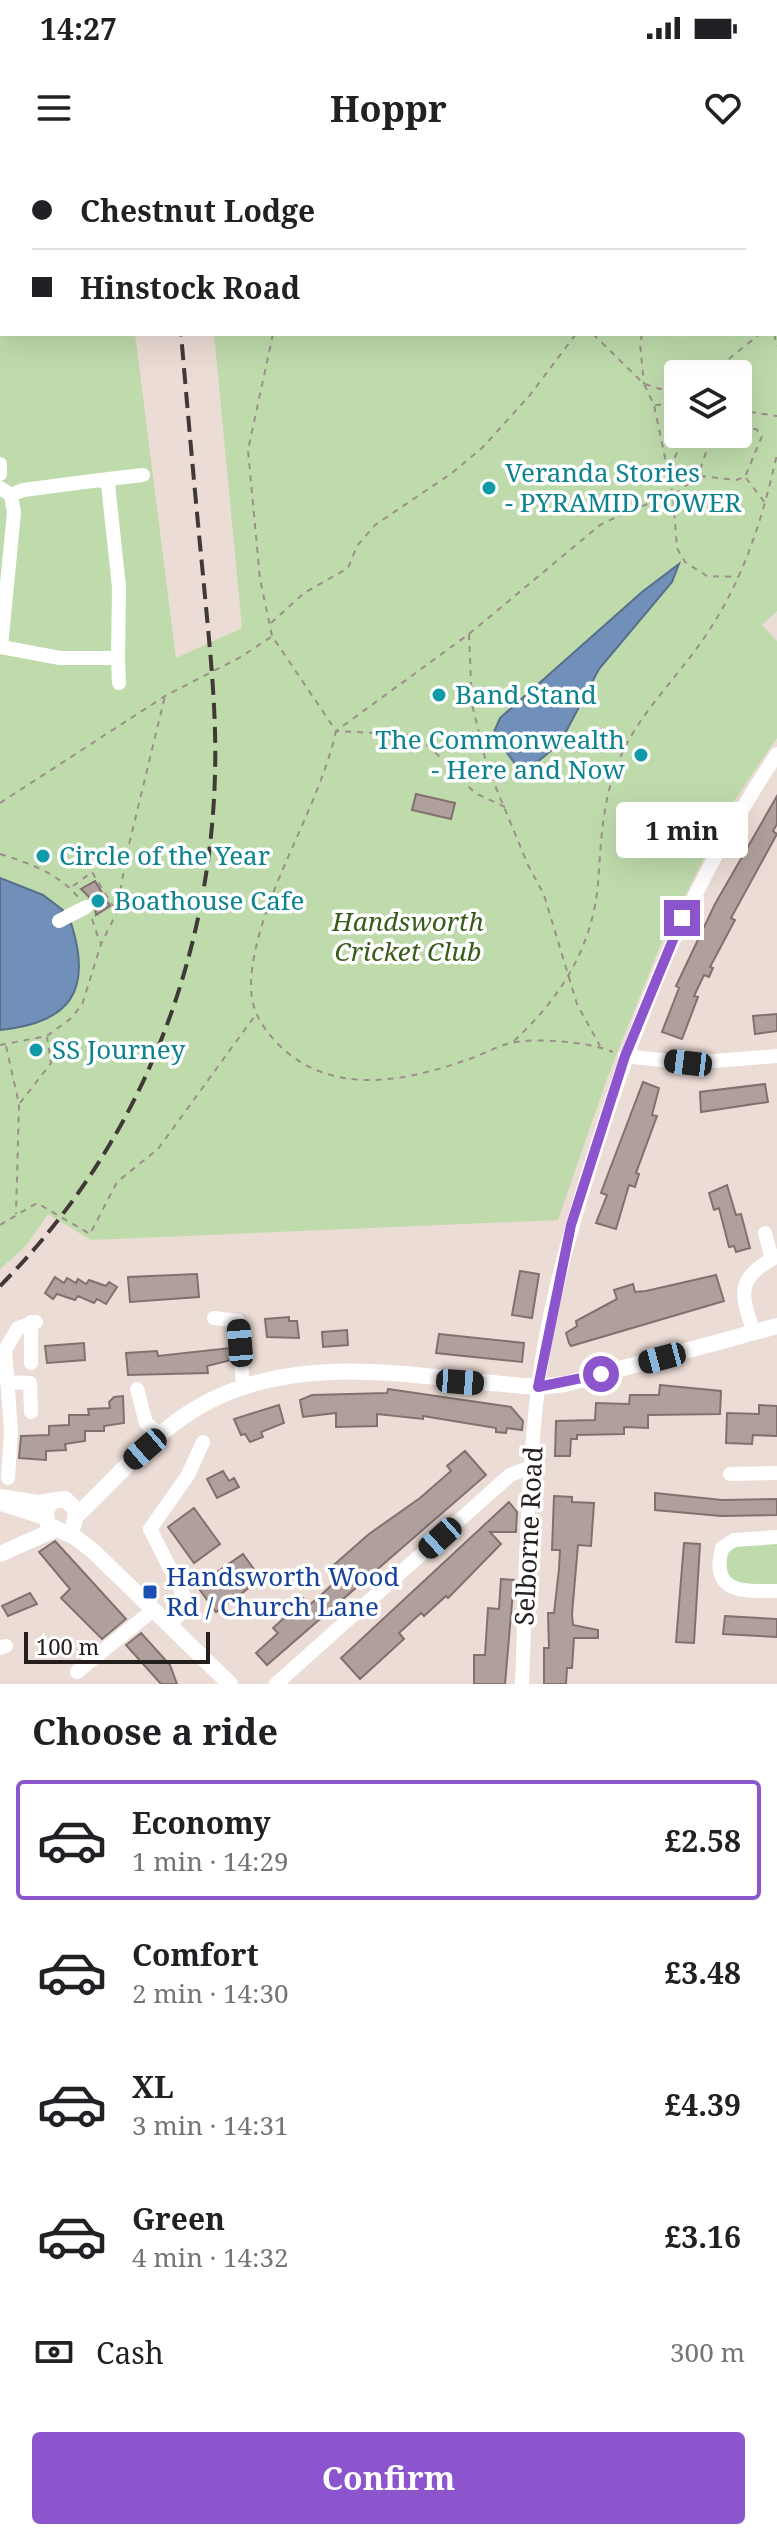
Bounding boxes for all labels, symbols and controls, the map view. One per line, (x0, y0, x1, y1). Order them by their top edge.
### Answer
text: 14:27 (40, 8, 117, 49)
text: Hoppr (330, 84, 447, 133)
icon: menu (32, 86, 76, 130)
icon: heart (701, 86, 745, 130)
text: Chestnut Lodge (80, 190, 315, 231)
text: Hinstock Road (80, 267, 300, 308)
map controls (664, 360, 752, 448)
button: layers (664, 360, 752, 448)
place label: Veranda Stories - PYRAMID TOWER (505, 454, 742, 520)
marker: Veranda Stories - PYRAMID TOWER (480, 479, 498, 497)
place label: Band Stand (455, 676, 597, 712)
marker: Band Stand (430, 686, 448, 704)
place label: The Commonwealth - Here and Now (375, 721, 626, 787)
marker: The Commonwealth - Here and Now (632, 746, 650, 764)
callout: 1 min (616, 802, 748, 858)
text: 1 min (645, 812, 719, 848)
place label: Circle of the Year (59, 837, 270, 873)
marker: Circle of the Year (34, 847, 52, 865)
place label: Boathouse Cafe (114, 882, 304, 918)
marker: Boathouse Cafe (89, 892, 107, 910)
route end (664, 900, 700, 936)
park label: Handsworth Cricket Club (331, 903, 484, 969)
place label: SS Journey (52, 1031, 186, 1067)
marker: SS Journey (27, 1041, 45, 1059)
car (663, 1048, 713, 1078)
car (226, 1318, 254, 1368)
car (636, 1340, 688, 1376)
route start (583, 1356, 619, 1392)
car (435, 1368, 485, 1396)
car (119, 1424, 171, 1474)
street label: Selborne Road (505, 1445, 551, 1626)
car (414, 1513, 466, 1563)
place label: Handsworth Wood Rd / Church Lane (166, 1558, 399, 1624)
marker: Handsworth Wood Rd / Church Lane (141, 1583, 159, 1601)
scale bar (24, 1628, 210, 1664)
text: 100 m (36, 1631, 99, 1661)
text: Choose a ride (32, 1707, 278, 1756)
text: Economy (132, 1802, 271, 1843)
icon: car (36, 1804, 108, 1876)
text: £2.58 (665, 1820, 741, 1861)
text: 1 min · 14:29 (132, 1843, 289, 1879)
text: Comfort (132, 1934, 259, 1975)
icon: car (36, 1936, 108, 2008)
text: £3.48 (665, 1952, 741, 1993)
text: 2 min · 14:30 (132, 1975, 289, 2011)
text: XL (132, 2066, 174, 2107)
icon: car (36, 2068, 108, 2140)
text: £4.39 (665, 2084, 741, 2125)
text: 3 min · 14:31 (132, 2107, 289, 2143)
text: Green (132, 2198, 225, 2239)
icon: car (36, 2200, 108, 2272)
text: £3.16 (665, 2216, 741, 2257)
text: 4 min · 14:32 (132, 2239, 289, 2275)
icon: cash (32, 2330, 76, 2374)
text: Cash (96, 2332, 164, 2373)
text: 300 m (670, 2334, 745, 2370)
button: Confirm (32, 2432, 745, 2524)

